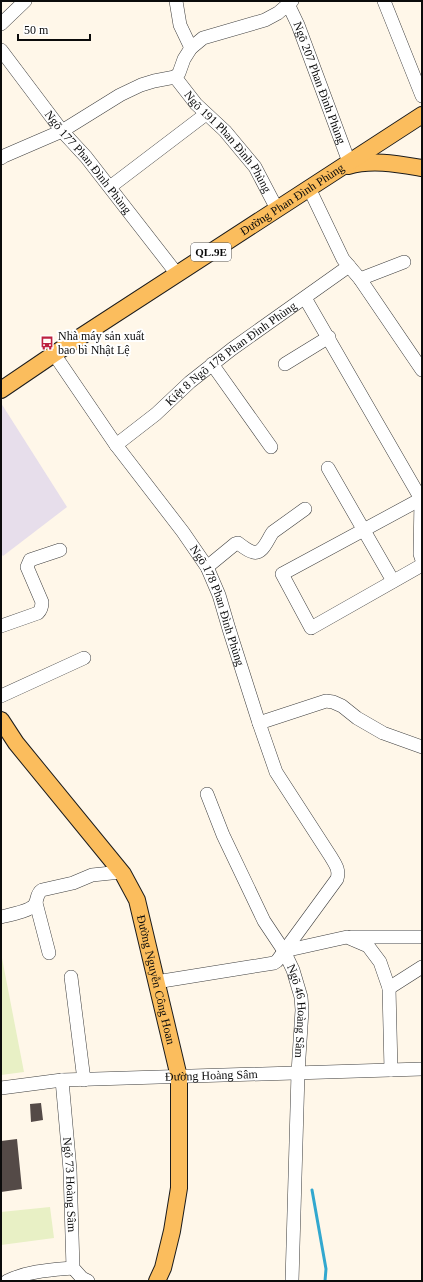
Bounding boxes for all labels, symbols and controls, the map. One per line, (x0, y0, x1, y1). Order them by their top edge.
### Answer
scale bar (18, 16, 90, 42)
street label: Ngõ 207 Phan Đình Phùng (290, 20, 349, 146)
text: 50 m (24, 23, 49, 37)
street label: Ngõ 191 Phan Đình Phùng (181, 88, 274, 195)
street label: Ngõ 177 Phan Đình Phùng (42, 108, 134, 216)
street label: Đường Phan Đình Phùng (237, 160, 347, 238)
road number: QL.9E (191, 243, 231, 261)
street label: Kiệt 8 Ngõ 178 Phan Đình Phùng (162, 299, 299, 409)
place label: Nhà máy sản xuất bao bì Nhật Lệ (58, 329, 145, 357)
bus stop icon: Nhà máy sản xuất bao bì Nhật Lệ (39, 335, 55, 351)
street label: Ngõ 178 Phan Đình Phùng (187, 542, 247, 668)
street label: Đường Nguyễn Công Hoan (134, 914, 178, 1046)
street label: Ngõ 46 Hoàng Sâm (284, 962, 309, 1059)
street label: Đường Hoàng Sâm (165, 1067, 259, 1084)
street label: Ngõ 73 Hoàng Sâm (60, 1137, 79, 1233)

